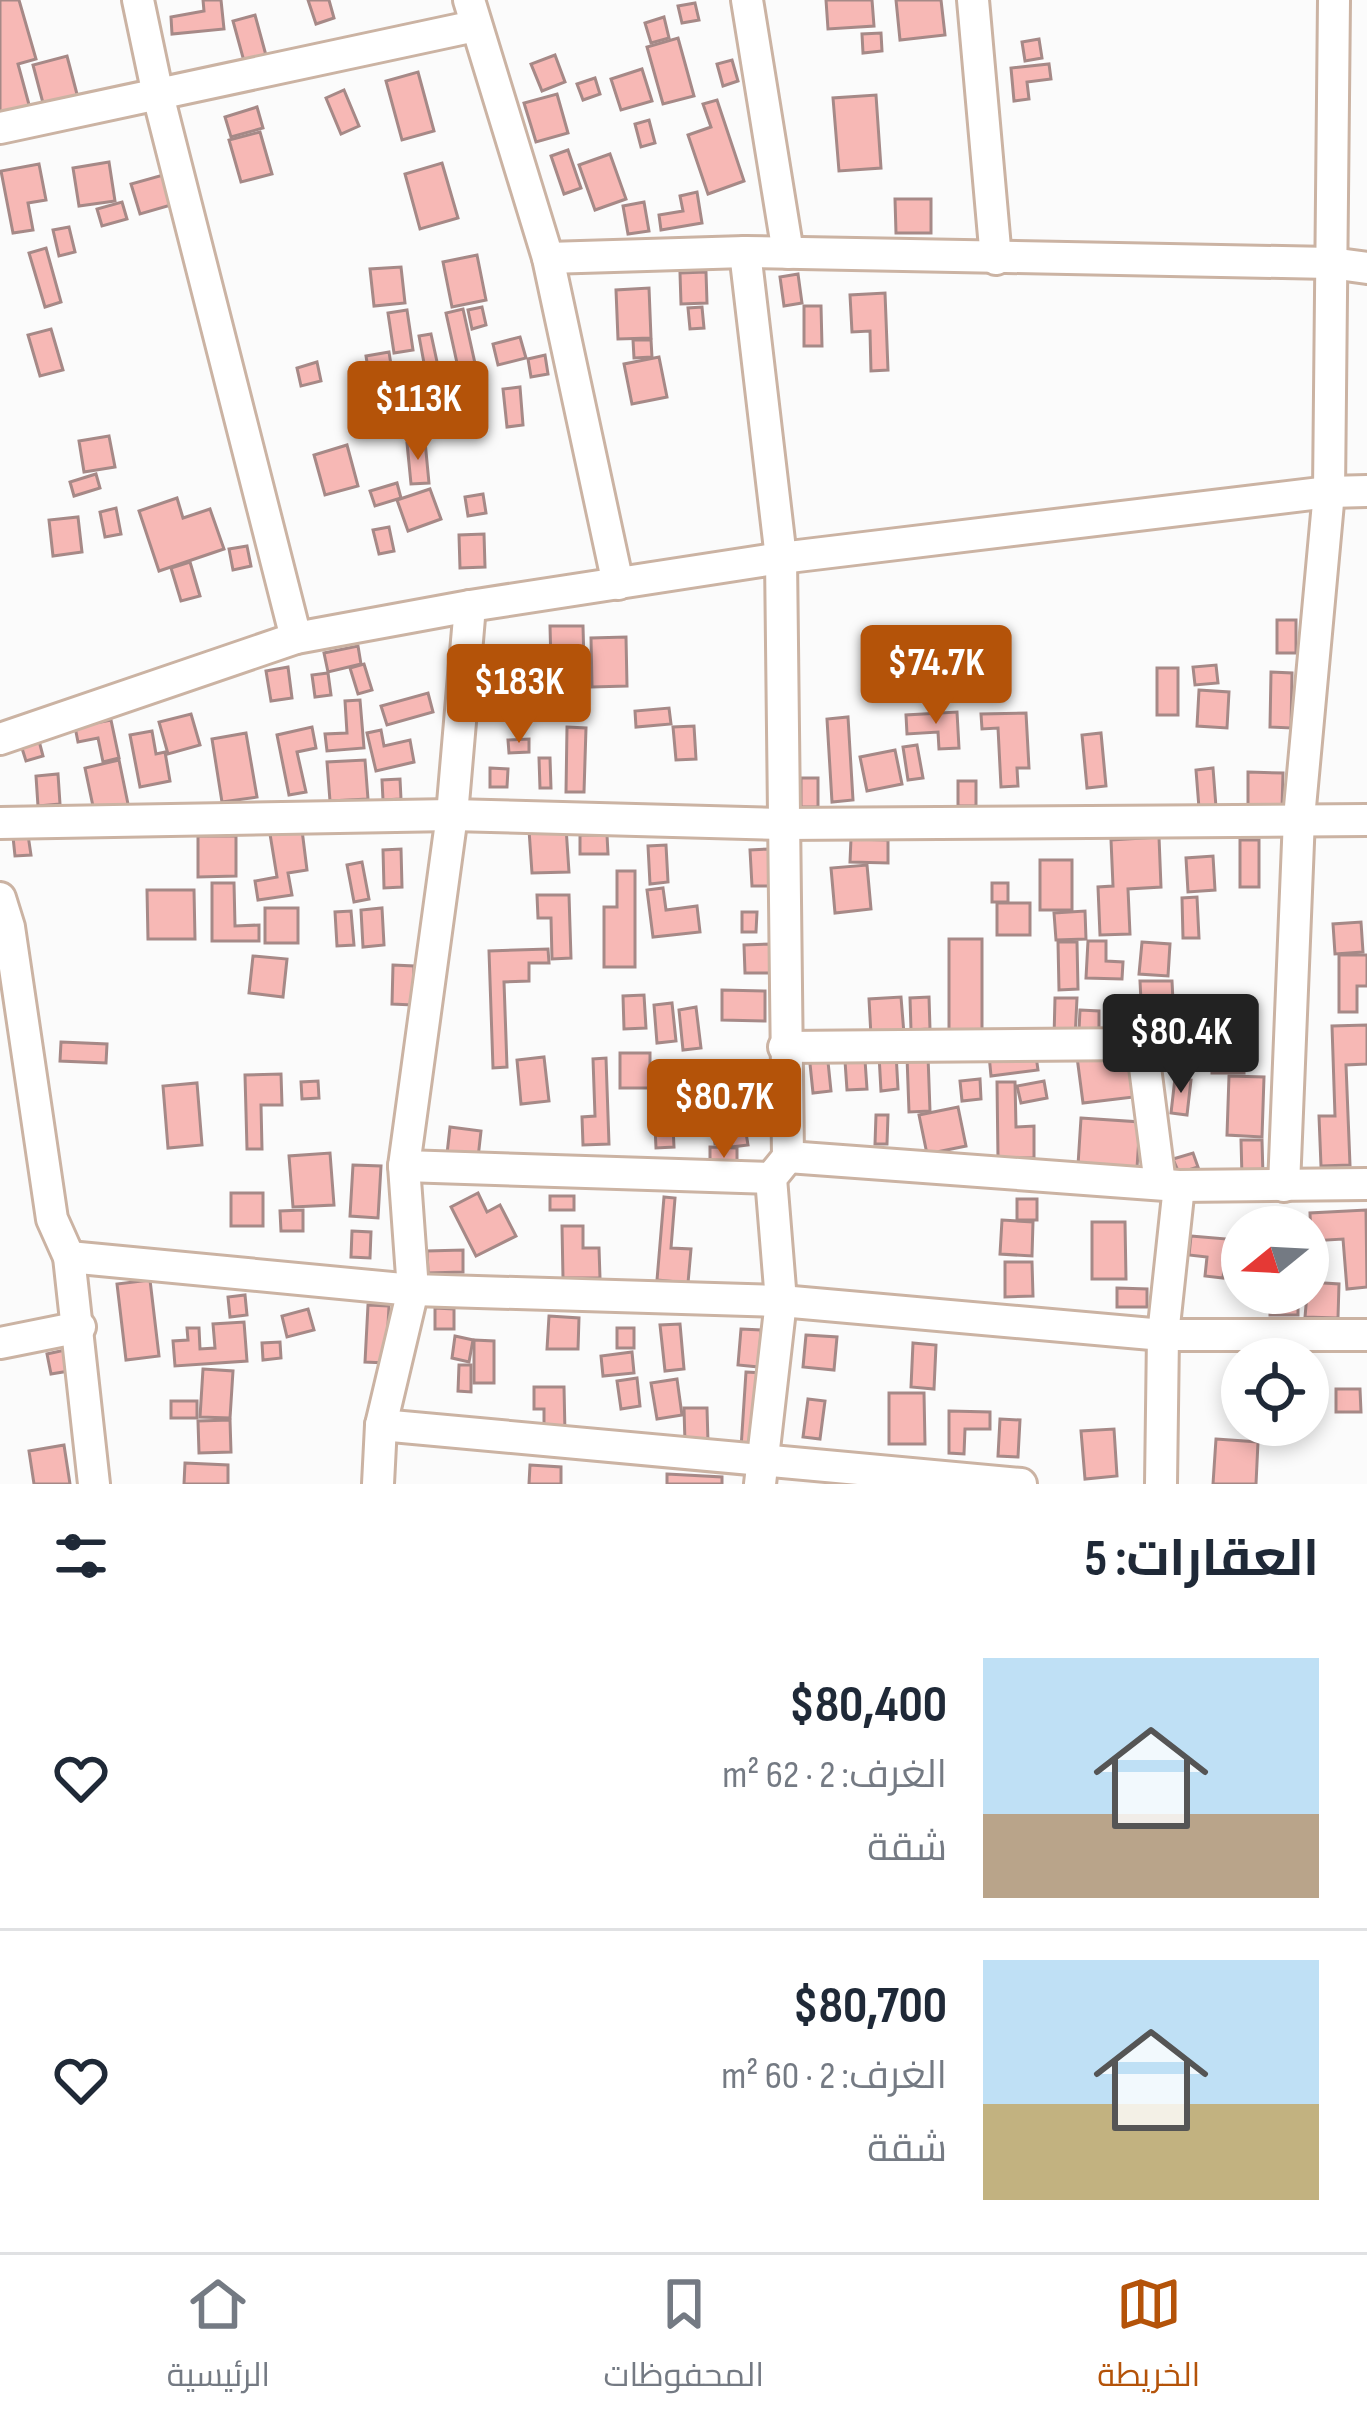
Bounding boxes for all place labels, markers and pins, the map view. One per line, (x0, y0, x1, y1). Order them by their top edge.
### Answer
pin: $113K (334, 361, 502, 463)
pin: $74.7K (838, 625, 1034, 727)
pin: $183K (435, 644, 603, 746)
pin: $80.4K (1083, 994, 1279, 1096)
pin: $80.7K (626, 1059, 822, 1161)

